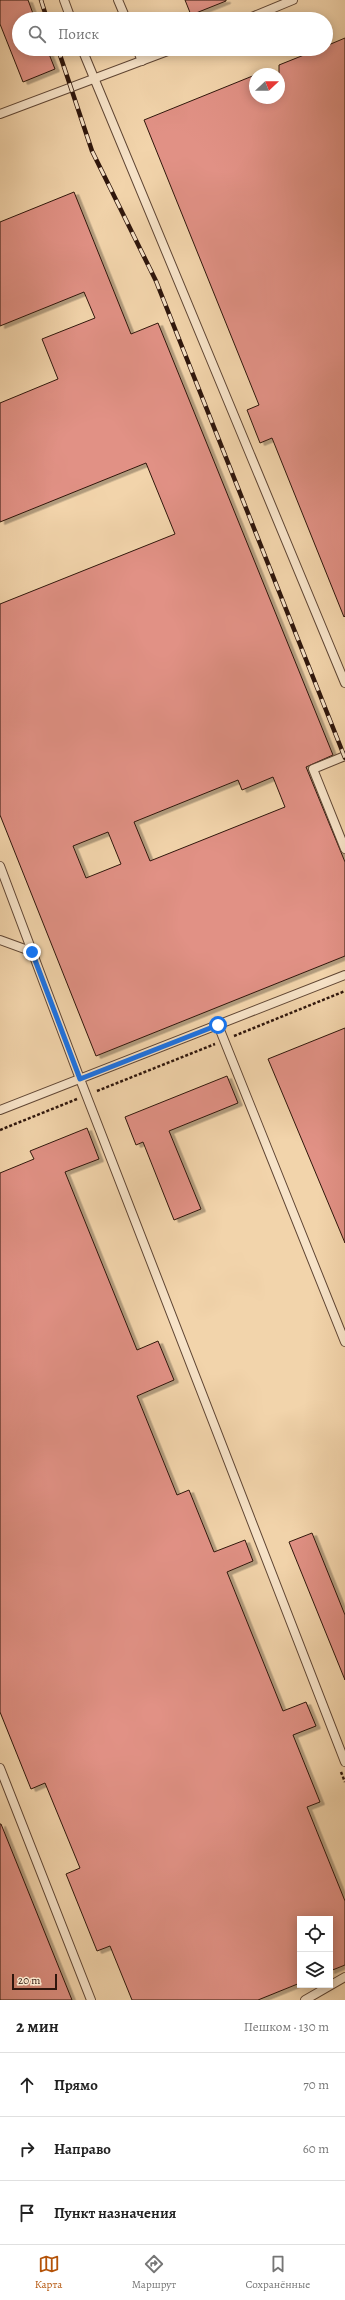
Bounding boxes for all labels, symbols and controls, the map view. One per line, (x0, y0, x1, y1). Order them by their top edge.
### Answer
search box (12, 12, 333, 56)
icon: search (26, 23, 48, 45)
text: Поиск (58, 24, 99, 44)
north arrow (249, 68, 285, 104)
route end (23, 943, 41, 961)
route start (209, 1016, 227, 1034)
map controls (297, 1916, 333, 1988)
button: locate (297, 1916, 333, 1952)
button: layers (297, 1952, 333, 1988)
scale bar (12, 1972, 57, 1991)
text: 20 m (18, 1973, 40, 1988)
text: 2 мин (16, 2015, 59, 2038)
text: Пешком · 130 m (244, 2018, 329, 2035)
icon: ahead (16, 2074, 38, 2096)
text: Прямо (54, 2075, 98, 2095)
text: 70 m (303, 2076, 329, 2093)
icon: right (16, 2138, 38, 2160)
text: Направо (54, 2139, 111, 2159)
text: 60 m (303, 2140, 329, 2157)
icon: arrive (16, 2202, 38, 2224)
text: Пункт назначения (54, 2203, 176, 2223)
tab: Карта (35, 2253, 62, 2292)
tab: Маршрут (132, 2253, 176, 2292)
tab: Сохранённые (245, 2253, 310, 2292)

